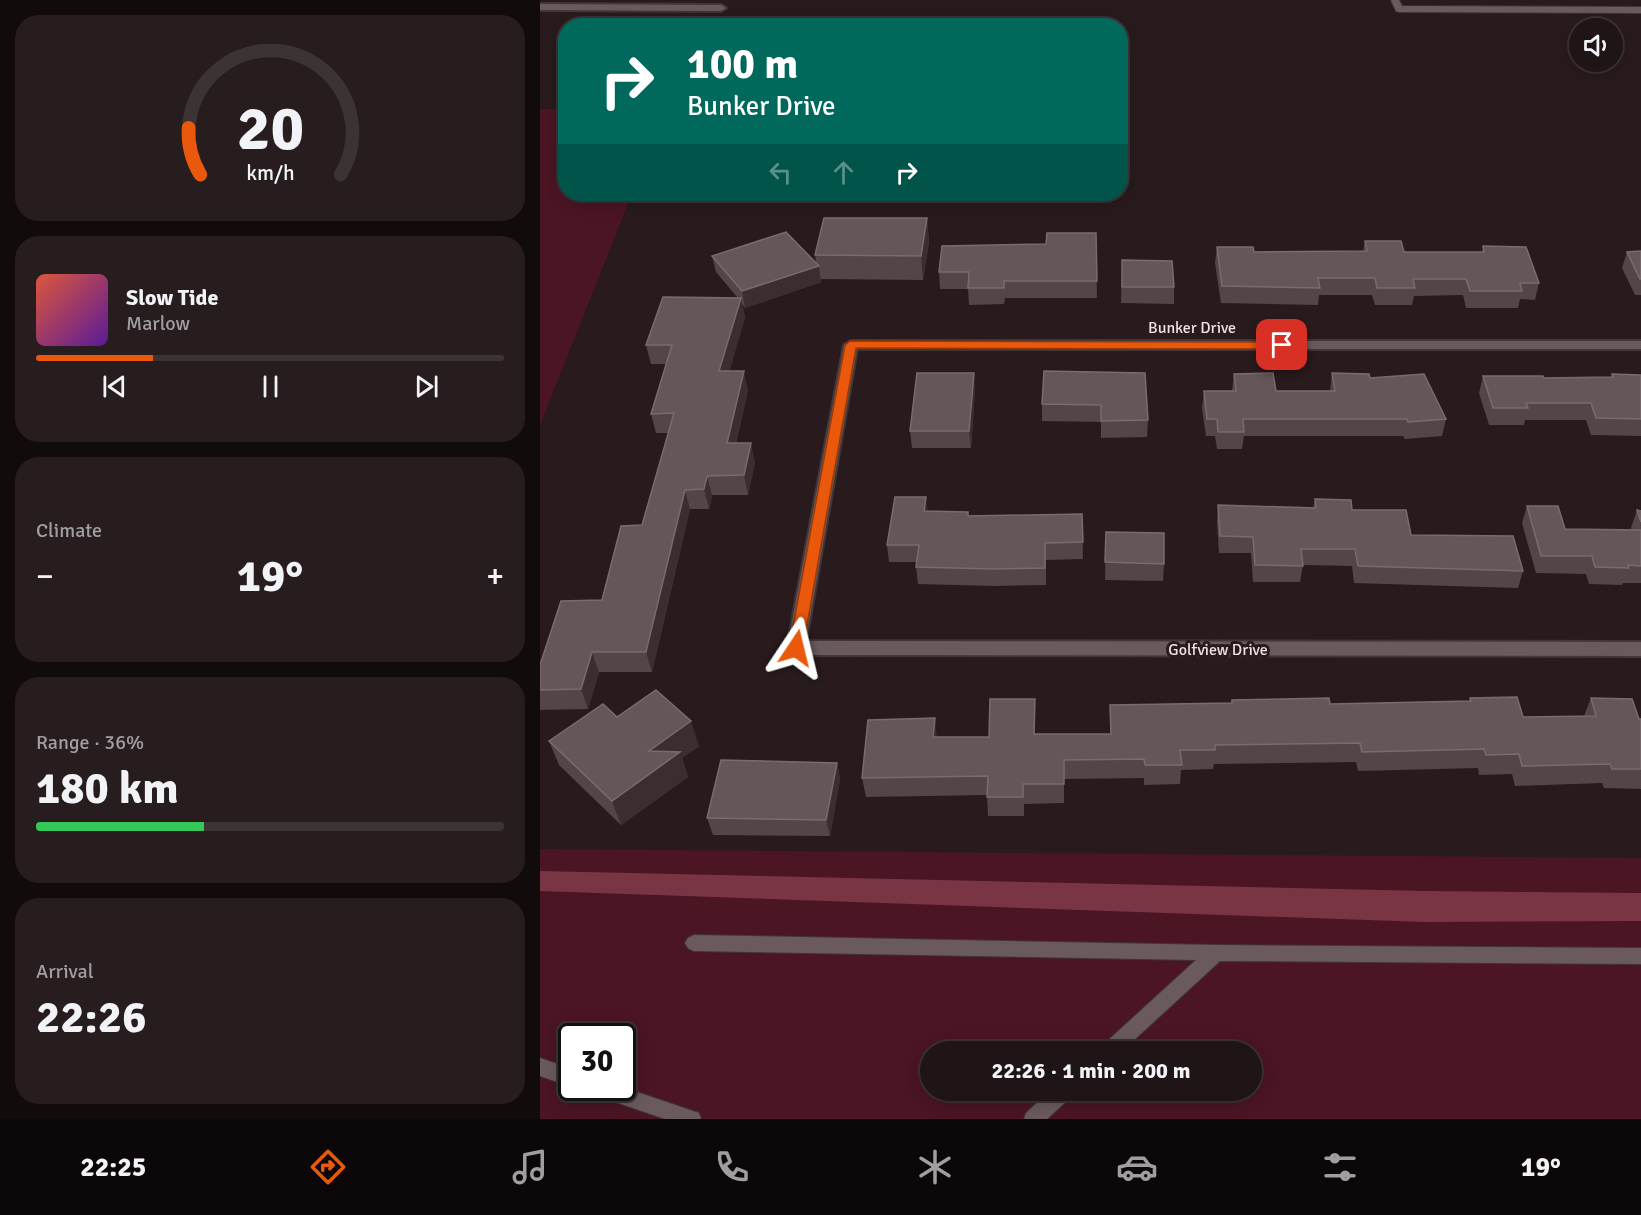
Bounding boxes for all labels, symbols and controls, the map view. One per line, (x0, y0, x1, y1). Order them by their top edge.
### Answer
map controls (1569, 18, 1623, 72)
button: sound (1569, 18, 1623, 72)
text: 100 m (687, 39, 798, 90)
icon: right (588, 42, 666, 120)
text: 20 (236, 90, 304, 167)
text: Bunker Drive (687, 90, 836, 123)
icon: left (764, 156, 797, 189)
icon: ahead (827, 156, 860, 189)
icon: right (890, 156, 923, 189)
text: km/h (246, 160, 294, 186)
text: Slow Tide (126, 284, 218, 311)
text: Marlow (126, 311, 190, 336)
street label: Bunker Drive (1148, 318, 1236, 338)
pin (1256, 319, 1307, 370)
icon: arrive (1265, 328, 1298, 361)
icon: previous (98, 370, 131, 403)
icon: pause (254, 370, 287, 403)
icon: next (410, 370, 443, 403)
text: Climate (36, 518, 102, 543)
text: 19° (237, 549, 303, 604)
text: − (36, 556, 54, 597)
text: + (486, 556, 504, 597)
position arrow (764, 616, 828, 680)
street label: Golfview Drive (1168, 640, 1268, 660)
text: Range · 36% (36, 730, 144, 755)
text: 180 km (36, 761, 179, 816)
text: Arrival (36, 959, 94, 984)
text: 22:26 (36, 990, 146, 1045)
speed limit sign: 30 (558, 1023, 636, 1101)
text: 22:26 · 1 min · 200 m (991, 1057, 1191, 1084)
icon: directions (307, 1146, 349, 1188)
icon: music (509, 1146, 551, 1188)
icon: phone (711, 1146, 753, 1188)
icon: climate (914, 1146, 956, 1188)
icon: car (1116, 1146, 1158, 1188)
icon: filters (1319, 1146, 1361, 1188)
text: 22:25 (80, 1151, 146, 1184)
text: 19° (1521, 1151, 1561, 1184)

